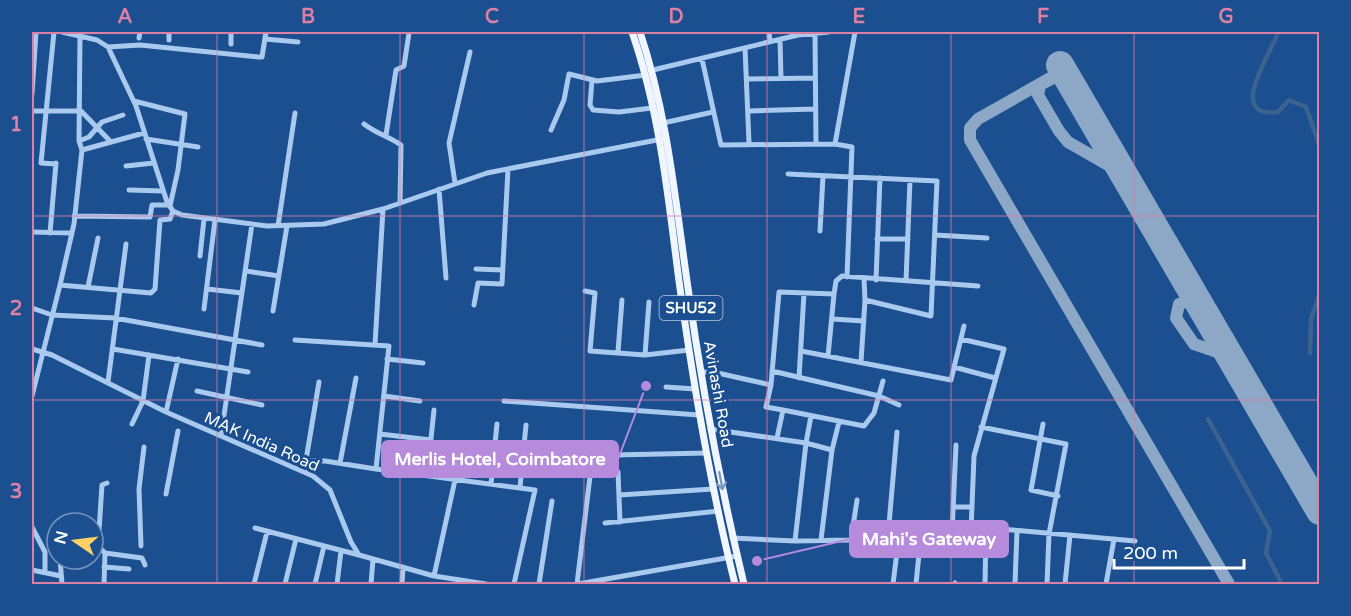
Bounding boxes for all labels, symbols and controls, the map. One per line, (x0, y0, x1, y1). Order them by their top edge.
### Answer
text: A (118, 5, 133, 29)
text: B (301, 5, 315, 29)
text: C (485, 5, 499, 29)
text: D (668, 5, 684, 29)
text: E (853, 5, 866, 29)
text: F (1037, 5, 1049, 29)
text: G (1218, 5, 1234, 29)
text: 1 (10, 113, 22, 137)
road number: SHU52 (660, 296, 722, 320)
text: 2 (10, 297, 22, 321)
street label: Avinashi Road (699, 339, 737, 449)
street label: MAK India Road (201, 408, 322, 476)
callout: Merlis Hotel, Coimbatore (382, 441, 618, 477)
text: Merlis Hotel, Coimbatore (394, 448, 606, 470)
one-way arrow (716, 471, 727, 490)
text: 3 (10, 480, 22, 504)
north arrow (45, 511, 105, 571)
callout: Mahi's Gateway (850, 521, 1008, 557)
text: Mahi's Gateway (862, 528, 997, 550)
text: N (50, 529, 73, 546)
scale bar (1114, 532, 1244, 570)
text: 200 m (1123, 542, 1178, 564)

